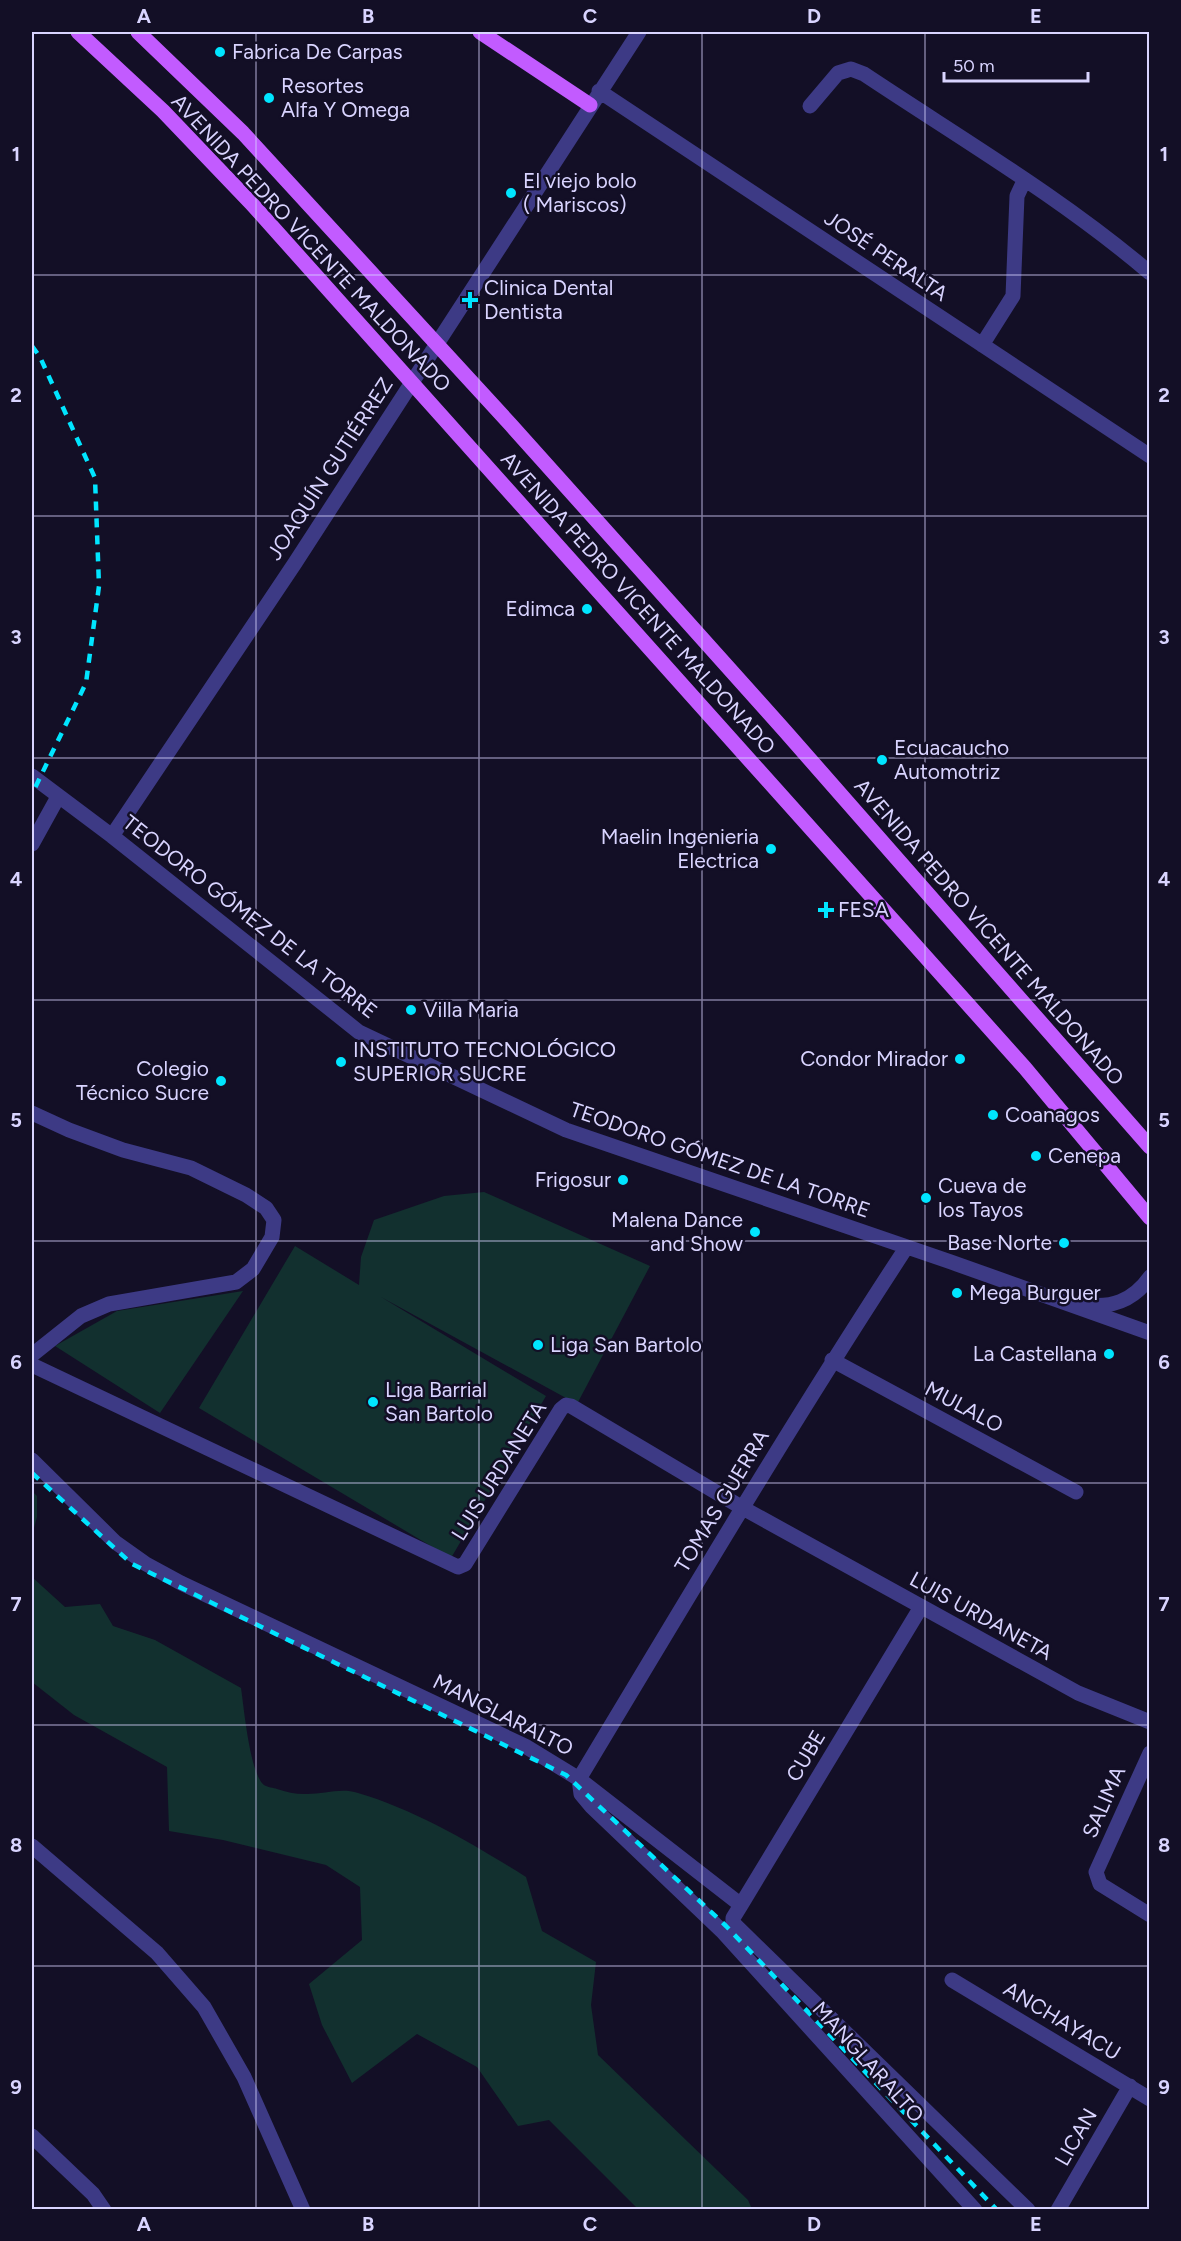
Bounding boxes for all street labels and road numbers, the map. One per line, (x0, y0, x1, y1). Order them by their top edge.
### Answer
street label: AVENIDA PEDRO VICENTE MALDONADO (167, 89, 456, 397)
street label: JOSÉ PERALTA (820, 205, 953, 306)
street label: JOAQUÍN GUTIÉRREZ (261, 373, 398, 565)
street label: AVENIDA PEDRO VICENTE MALDONADO (496, 446, 781, 759)
street label: AVENIDA PEDRO VICENTE MALDONADO (849, 773, 1129, 1090)
street label: TEODORO GÓMEZ DE LA TORRE (118, 810, 382, 1024)
street label: TEODORO GÓMEZ DE LA TORRE (567, 1096, 874, 1223)
street label: MULALO (921, 1376, 1007, 1437)
street label: LUIS URDANETA (446, 1397, 551, 1545)
street label: TOMAS GUERRA (669, 1425, 774, 1576)
street label: LUIS URDANETA (906, 1566, 1057, 1665)
street label: MANGLARALTO (429, 1668, 577, 1761)
street label: CUBE (781, 1726, 831, 1786)
street label: SALIMA (1077, 1762, 1130, 1841)
street label: ANCHAYACU (999, 1976, 1125, 2065)
street label: MANGLARALTO (808, 1996, 929, 2127)
street label: LICAN (1049, 2104, 1102, 2170)

